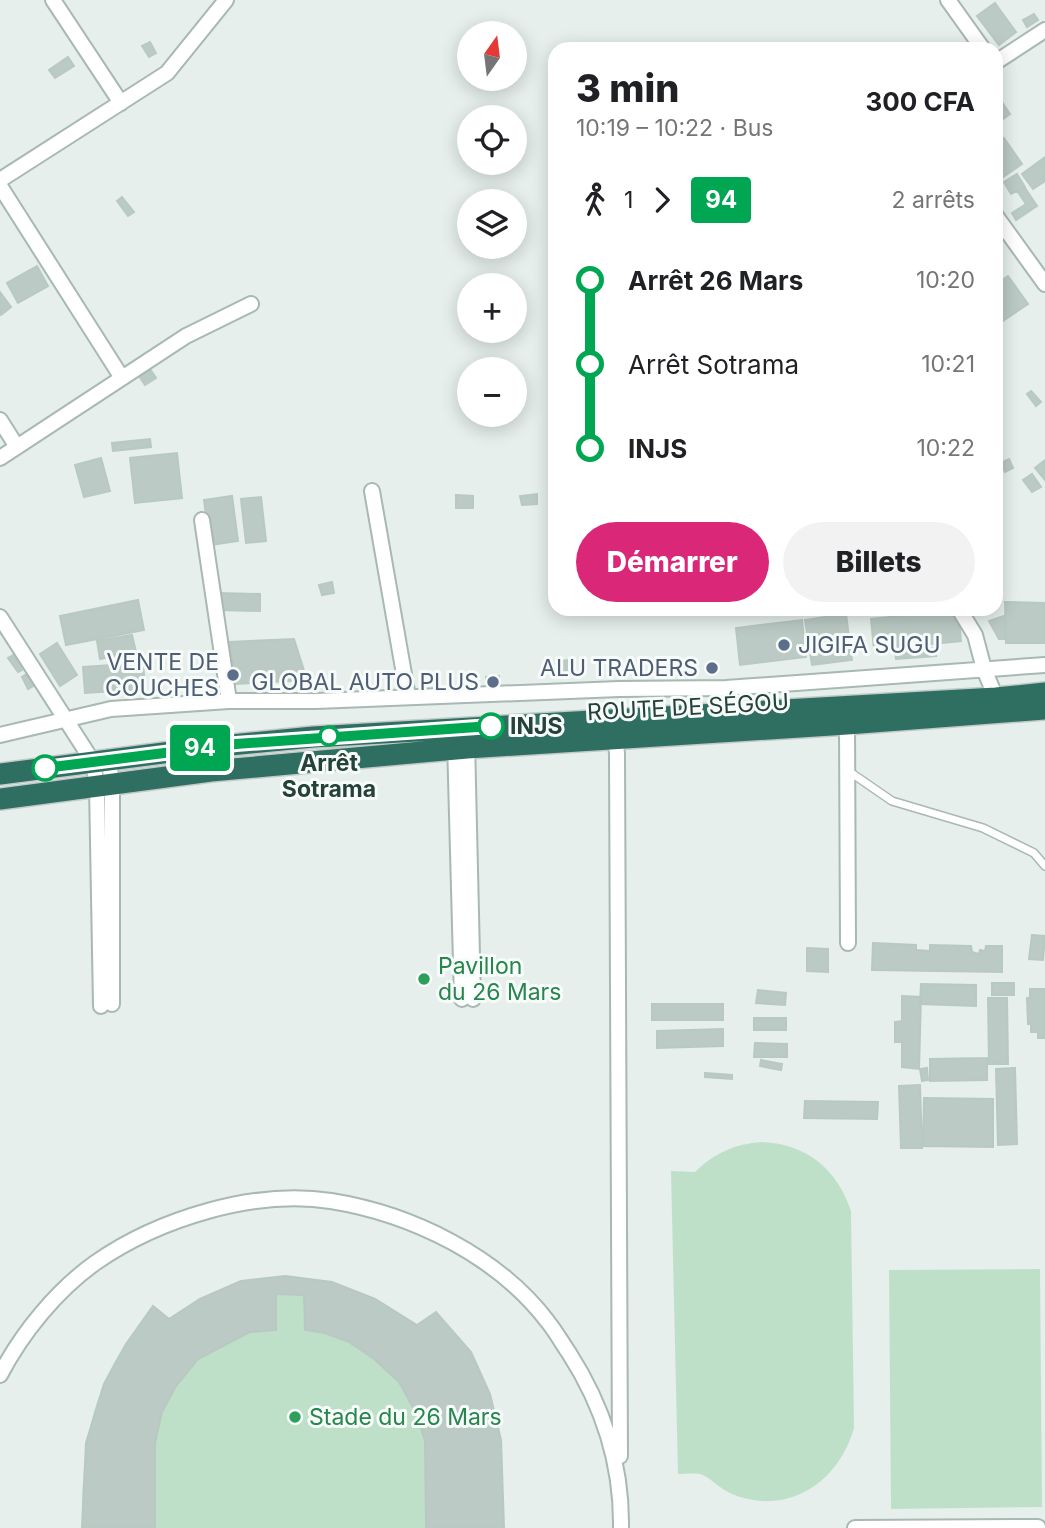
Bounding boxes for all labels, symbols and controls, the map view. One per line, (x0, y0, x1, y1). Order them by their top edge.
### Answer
north arrow (457, 21, 527, 91)
map controls (457, 21, 527, 427)
text: 3 min (576, 65, 679, 111)
text: 300 CFA (865, 86, 975, 117)
button: locate (457, 105, 527, 175)
text: 10:19 – 10:22 · Bus (576, 114, 773, 142)
icon: walk (576, 181, 614, 219)
icon: forward (643, 181, 681, 219)
text: 94 (705, 185, 737, 214)
text: 1 (624, 186, 633, 214)
text: 2 arrêts (891, 186, 975, 214)
button: layers (457, 189, 527, 259)
text: Arrêt 26 Mars (628, 265, 803, 296)
text: 10:20 (916, 266, 975, 294)
button: + (457, 273, 527, 343)
text: Arrêt Sotrama (628, 349, 799, 380)
text: 10:21 (921, 350, 975, 378)
button: − (457, 357, 527, 427)
text: INJS (628, 433, 687, 464)
text: 10:22 (916, 434, 975, 462)
button: Démarrer (576, 522, 769, 602)
button: Billets (783, 522, 975, 602)
place label: JIGIFA SUGU (798, 631, 941, 659)
marker: JIGIFA SUGU (776, 637, 792, 653)
place label: VENTE DE COUCHES (105, 648, 219, 702)
place label: ALU TRADERS (540, 654, 698, 682)
marker: ALU TRADERS (704, 660, 720, 676)
marker: VENTE DE COUCHES (225, 667, 241, 683)
place label: GLOBAL AUTO PLUS (251, 668, 479, 696)
marker: GLOBAL AUTO PLUS (485, 674, 501, 690)
street label: ROUTE DE SÉGOU (586, 688, 790, 726)
place label: INJS (510, 712, 563, 740)
marker: INJS (478, 713, 504, 739)
line badge: 94 (168, 725, 232, 771)
marker: Arrêt Sotrama (319, 726, 339, 746)
text: 94 (184, 733, 216, 762)
place label: Arrêt Sotrama (282, 749, 376, 803)
unlabelled marker (32, 755, 58, 781)
place label: Pavillon du 26 Mars (438, 952, 561, 1006)
marker: Pavillon du 26 Mars (416, 971, 432, 987)
place label: Stade du 26 Mars (309, 1403, 502, 1431)
marker: Stade du 26 Mars (287, 1409, 303, 1425)

